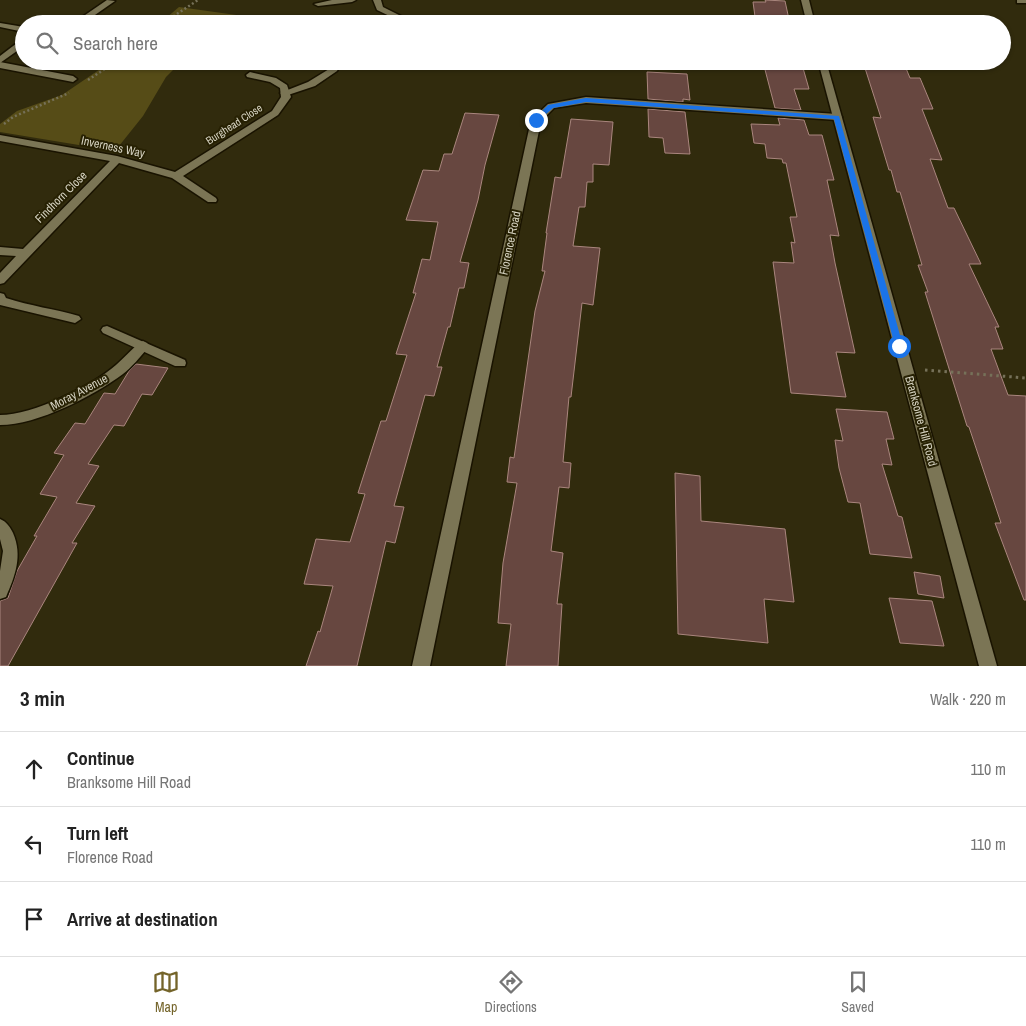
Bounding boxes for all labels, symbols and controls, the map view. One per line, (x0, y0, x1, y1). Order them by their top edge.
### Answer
search box (15, 15, 1011, 70)
icon: search (33, 29, 61, 57)
text: Search here (73, 30, 158, 56)
street label: Burghead Close (203, 101, 265, 147)
route end (525, 109, 548, 132)
street label: Inverness Way (80, 132, 146, 162)
street label: Findhorn Close (32, 168, 90, 226)
street label: Florence Road (495, 210, 525, 276)
route start (888, 335, 911, 358)
street label: Moray Avenue (48, 370, 110, 414)
street label: Branksome Hill Road (901, 374, 941, 468)
text: 3 min (20, 684, 65, 713)
text: Walk · 220 m (930, 688, 1006, 710)
text: Continue (67, 745, 135, 771)
icon: ahead (20, 755, 48, 783)
text: 110 m (970, 758, 1006, 780)
text: Branksome Hill Road (67, 771, 191, 793)
text: Turn left (67, 820, 128, 846)
icon: left (20, 830, 48, 858)
text: 110 m (970, 833, 1006, 855)
text: Florence Road (67, 846, 153, 868)
icon: arrive (20, 905, 48, 933)
text: Arrive at destination (67, 906, 218, 932)
tab: Map (152, 968, 180, 1016)
tab: Directions (485, 968, 537, 1016)
tab: Saved (841, 968, 874, 1016)

